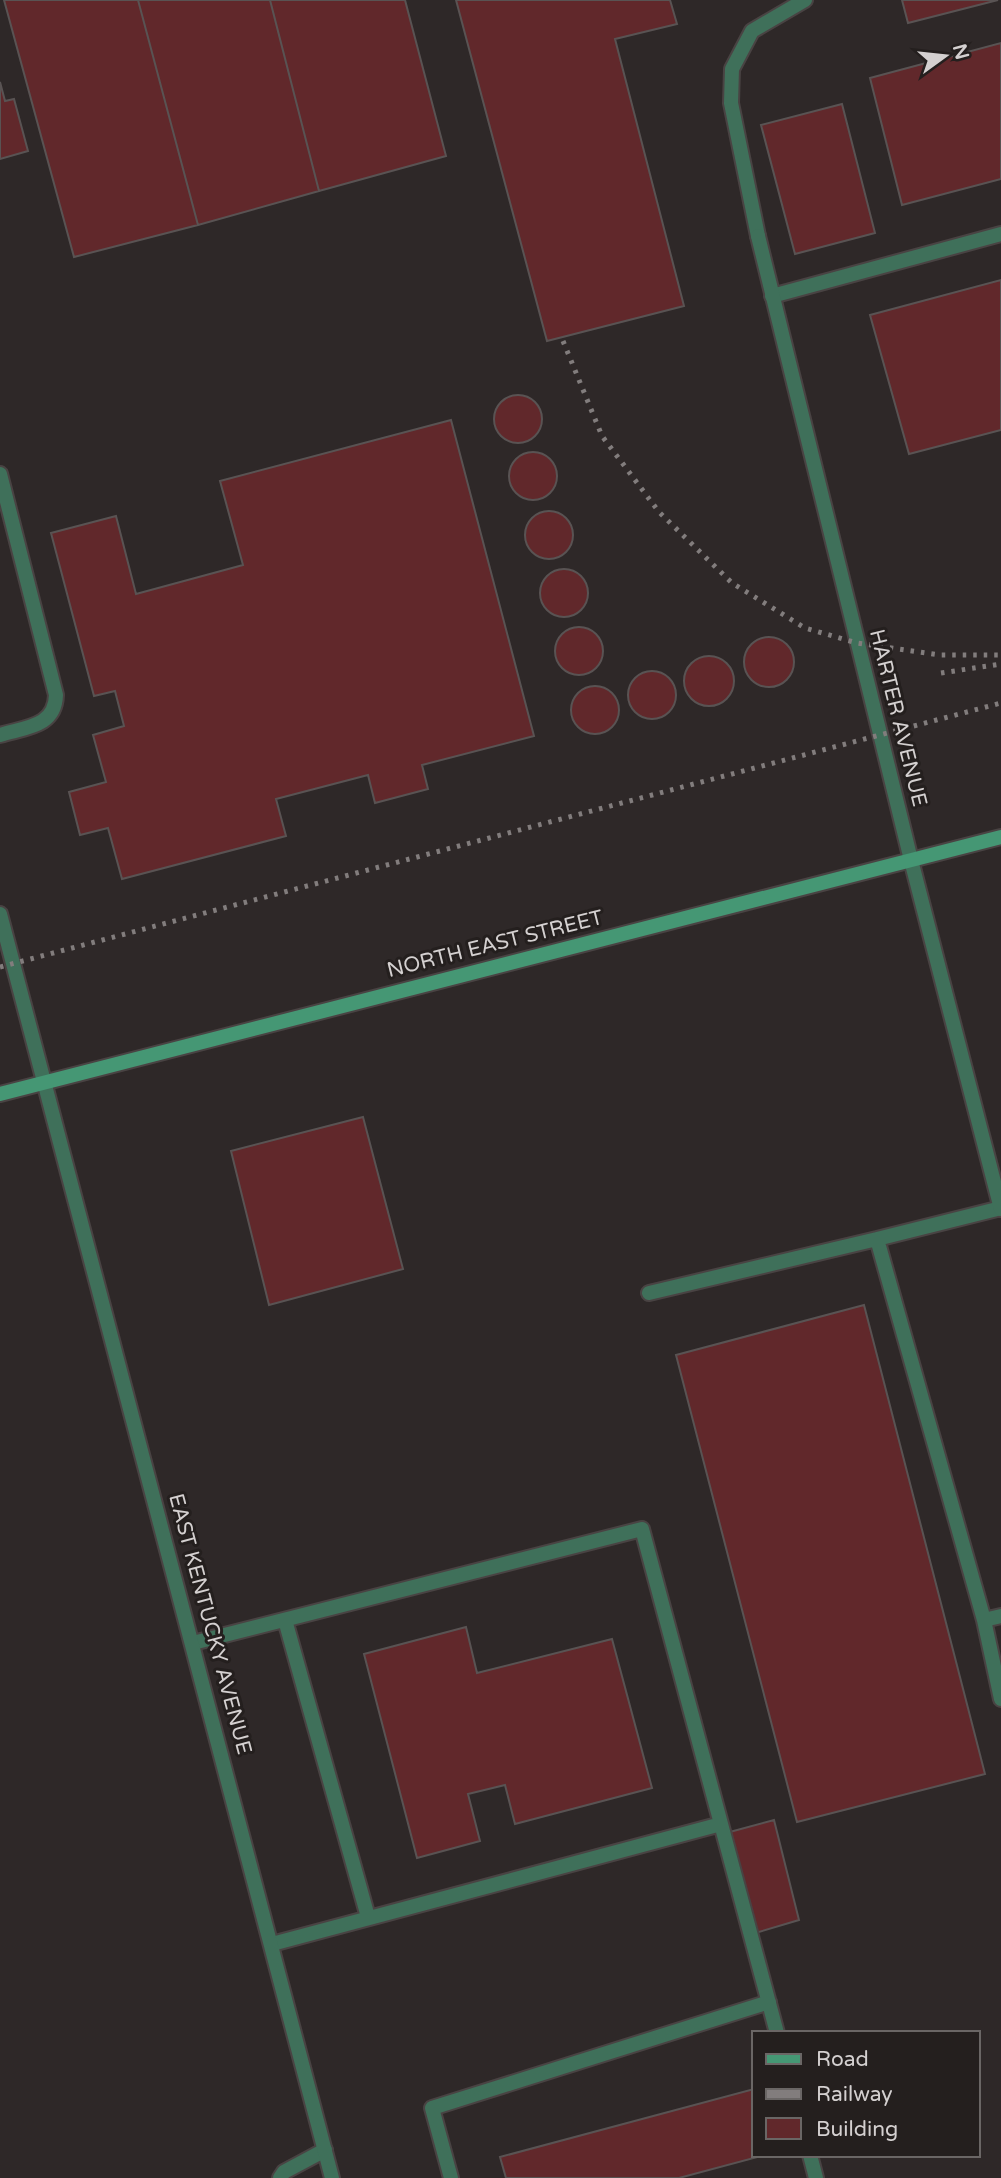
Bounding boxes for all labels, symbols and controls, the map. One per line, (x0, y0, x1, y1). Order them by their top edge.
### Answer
north arrow (910, 21, 980, 91)
text: N (948, 42, 973, 62)
street label: HARTER AVENUE (864, 627, 932, 809)
street label: NORTH EAST STREET (384, 905, 606, 983)
street label: EAST KENTUCKY AVENUE (163, 1491, 257, 1757)
legend (752, 2031, 980, 2157)
text: Road (816, 2047, 869, 2072)
text: Railway (816, 2082, 893, 2107)
text: Building (816, 2117, 898, 2142)

